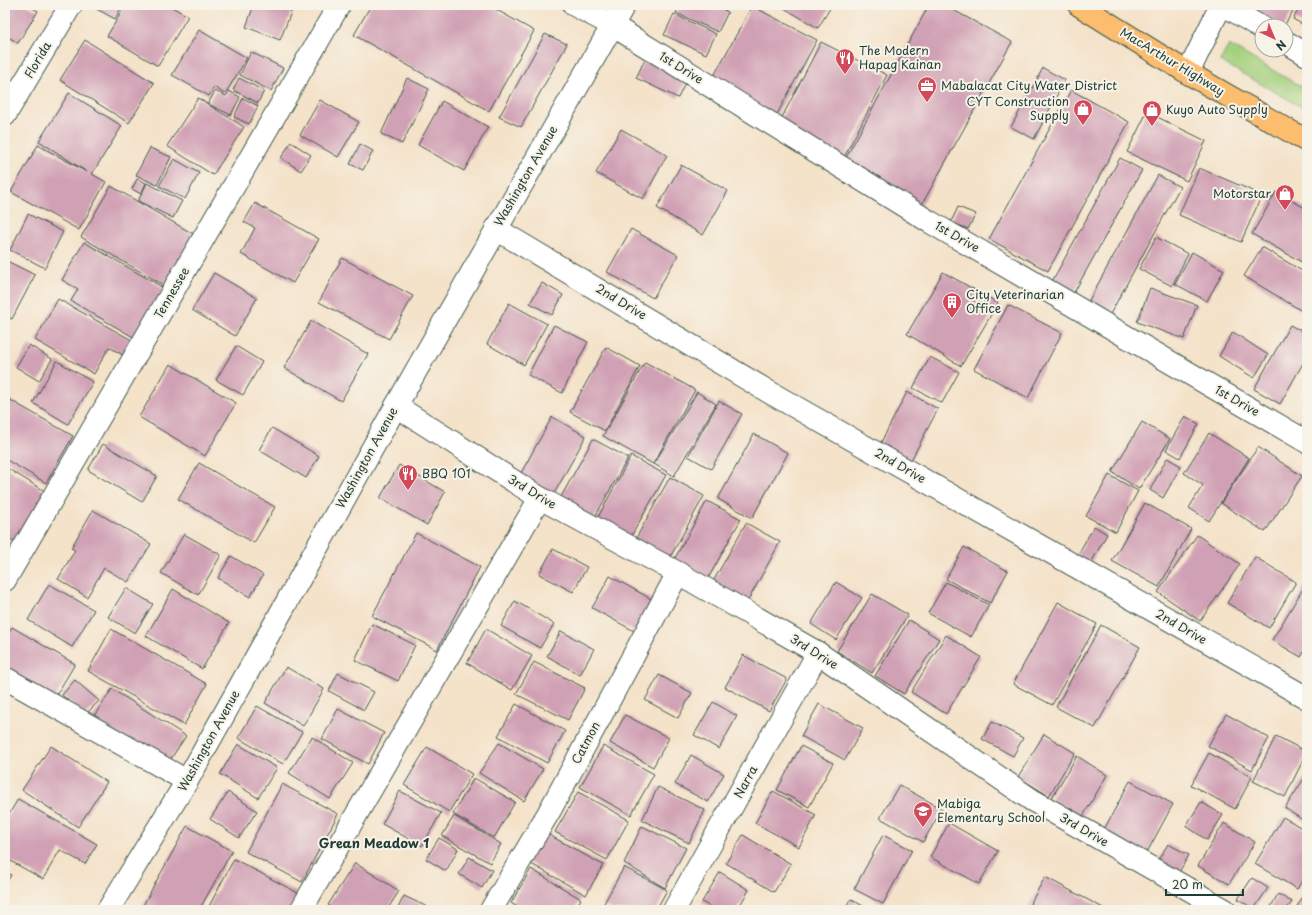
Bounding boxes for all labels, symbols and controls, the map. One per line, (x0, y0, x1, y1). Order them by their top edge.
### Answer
north arrow (1254, 18, 1294, 58)
street label: MacArthur Highway (1117, 23, 1228, 100)
text: N (1272, 36, 1290, 55)
street label: Florida (19, 37, 55, 81)
place label: The Modern Hapag Kainan (859, 41, 941, 73)
street label: 1st Drive (656, 47, 707, 88)
restaurant icon: The Modern Hapag Kainan (834, 47, 856, 75)
office icon: Mabalacat City Water District (916, 75, 938, 103)
place label: Mabalacat City Water District (941, 76, 1117, 94)
place label: CYT Construction Supply (967, 92, 1069, 124)
shop icon: CYT Construction Supply (1072, 98, 1094, 126)
shop icon: Kuyo Auto Supply (1141, 99, 1163, 127)
place label: Kuyo Auto Supply (1166, 100, 1268, 118)
street label: Washington Avenue (489, 121, 562, 229)
shop icon: Motorstar (1274, 183, 1296, 211)
place label: Motorstar (1213, 184, 1272, 202)
street label: 1st Drive (932, 216, 983, 256)
street label: Tennessee (149, 263, 193, 322)
street label: 2nd Drive (593, 279, 650, 323)
place label: City Veterinarian Office (966, 285, 1064, 317)
building icon: City Veterinarian Office (941, 291, 963, 319)
street label: 1st Drive (1212, 380, 1263, 420)
street label: Washington Avenue (331, 403, 402, 512)
street label: 2nd Drive (872, 443, 929, 487)
restaurant icon: BBQ 101 (397, 463, 419, 491)
place label: BBQ 101 (422, 464, 470, 482)
street label: 3rd Drive (505, 469, 561, 513)
street label: 2nd Drive (1153, 604, 1210, 648)
street label: 3rd Drive (787, 629, 843, 673)
street label: Washington Avenue (173, 686, 244, 795)
street label: Catmon (566, 718, 604, 767)
street label: Narra (729, 762, 762, 801)
place label: Mabiga Elementary School (937, 794, 1045, 826)
school or university icon: Mabiga Elementary School (912, 800, 934, 828)
street label: 3rd Drive (1057, 808, 1113, 851)
district label: Grean Meadow 1 (319, 833, 429, 852)
scale bar (1166, 871, 1243, 897)
text: 20 m (1172, 875, 1203, 893)

